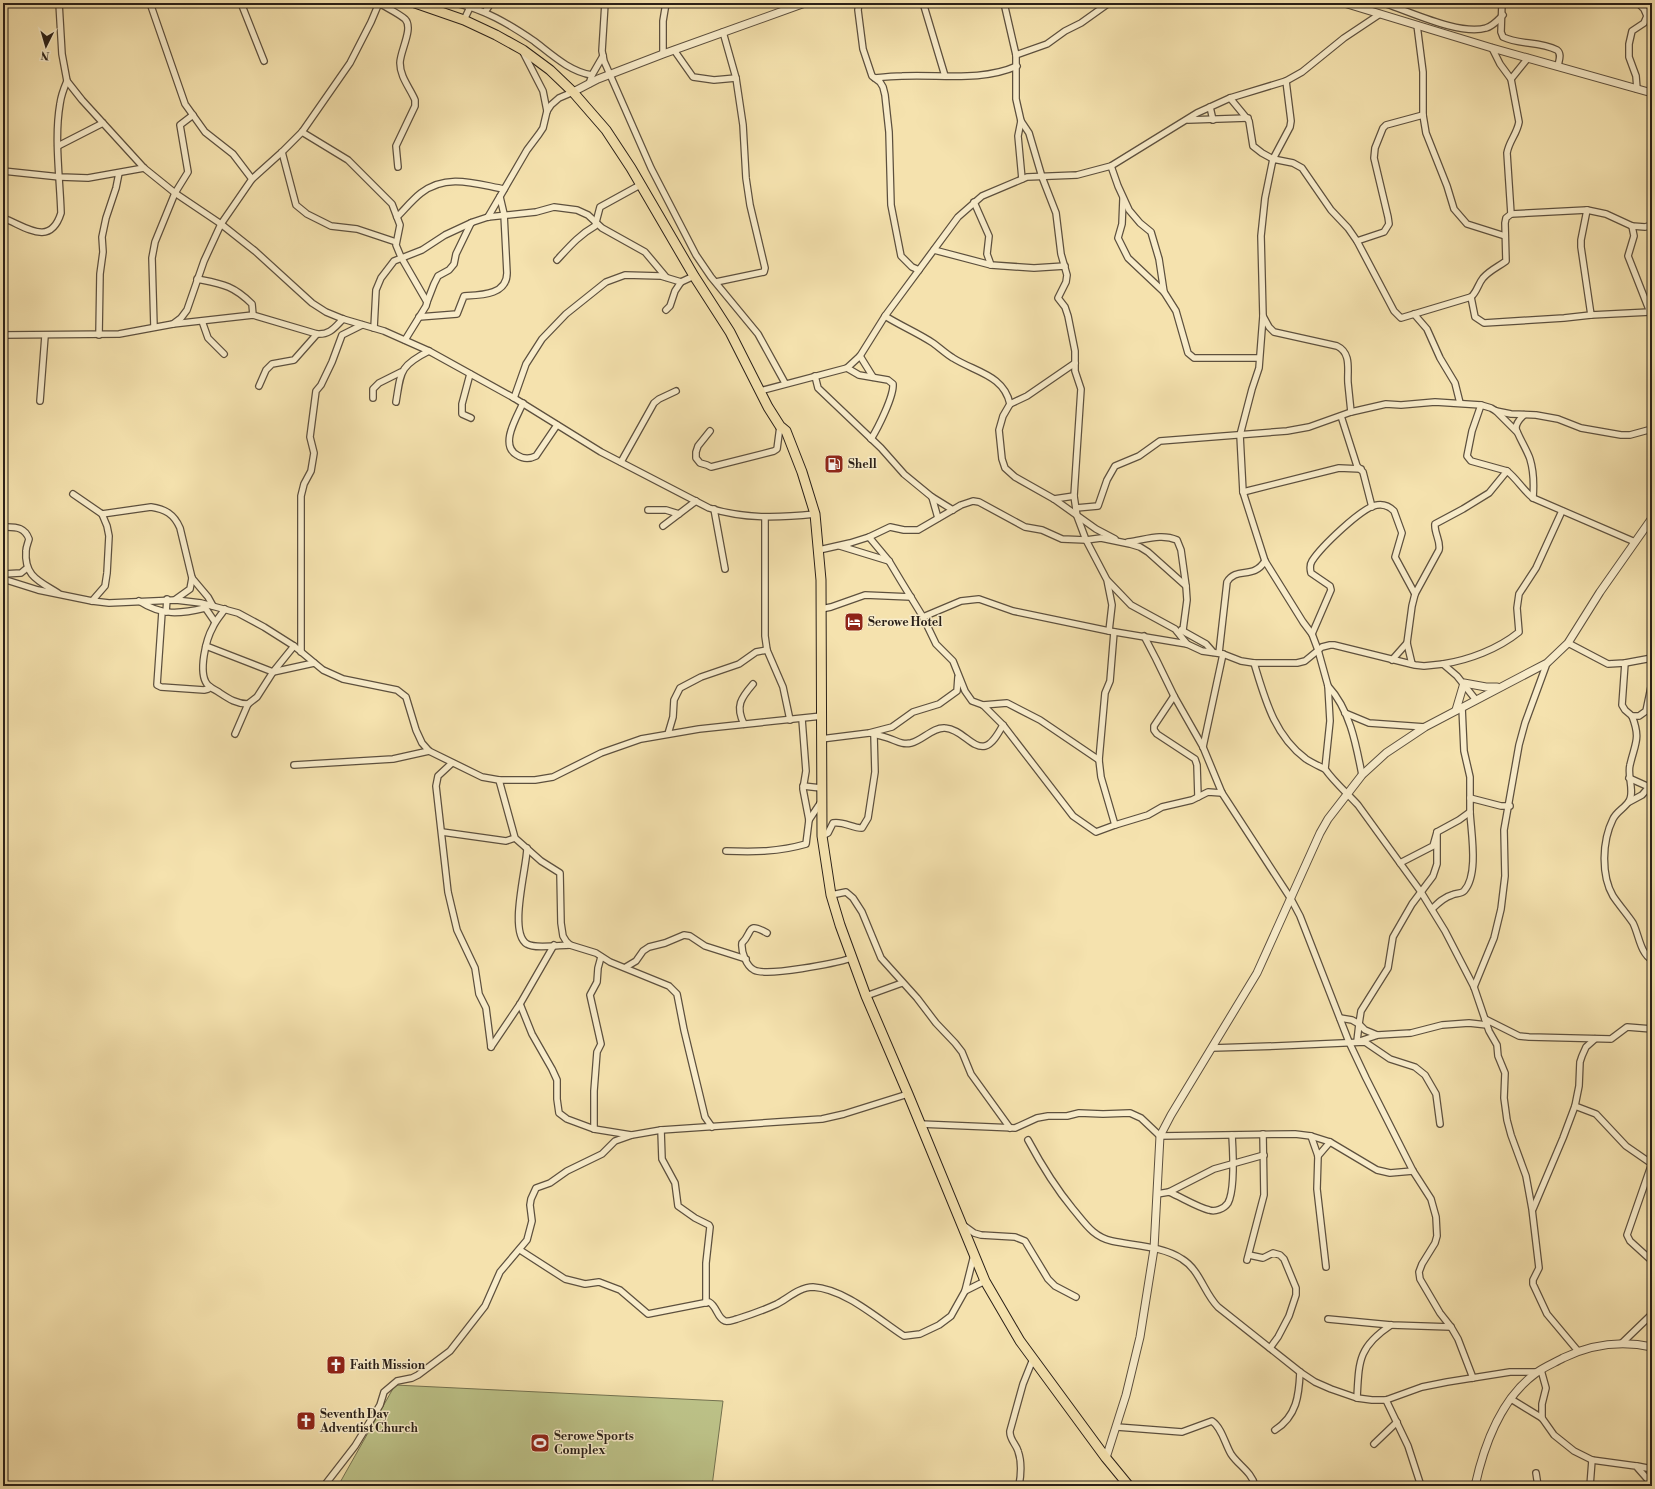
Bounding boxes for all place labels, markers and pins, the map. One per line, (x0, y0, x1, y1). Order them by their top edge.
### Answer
fuel station icon: Shell (823, 453, 845, 475)
place label: Shell (848, 457, 877, 472)
hotel icon: Serowe Hotel (843, 611, 865, 633)
place label: Serowe Hotel (868, 615, 942, 630)
church icon: Faith Mission (325, 1354, 347, 1376)
place label: Faith Mission (350, 1358, 426, 1373)
place label: Seventh Day Adventist Church (319, 1407, 418, 1436)
church icon: Seventh Day Adventist Church (295, 1410, 317, 1432)
place label: Serowe Sports Complex (554, 1429, 634, 1458)
sports icon: Serowe Sports Complex (529, 1432, 551, 1454)

